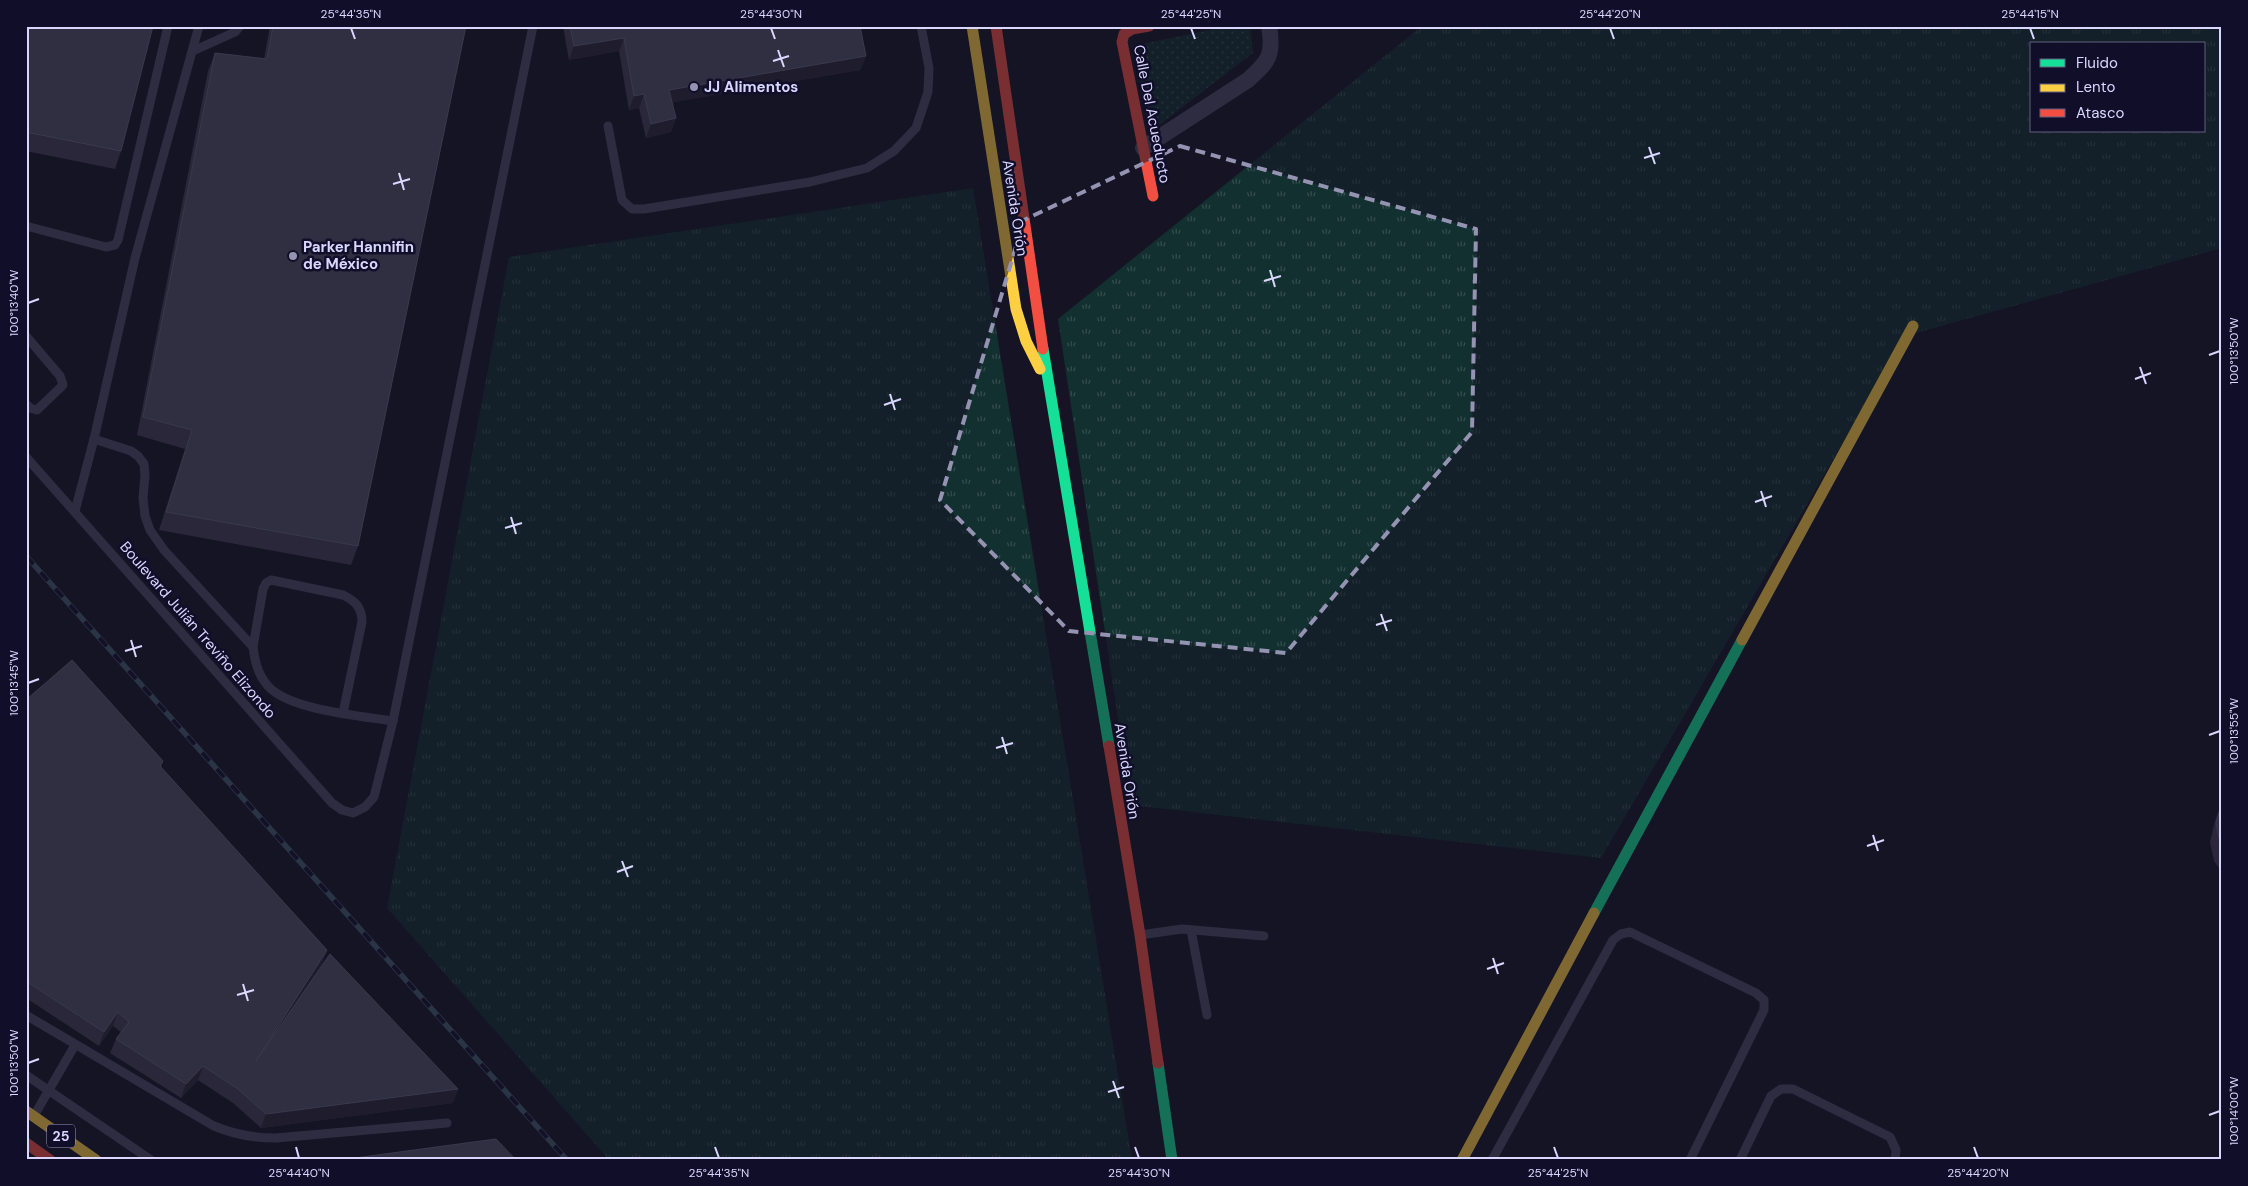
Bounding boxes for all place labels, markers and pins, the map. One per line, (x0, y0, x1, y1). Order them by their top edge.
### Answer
place label: JJ Alimentos (704, 77, 798, 97)
marker: JJ Alimentos (688, 81, 700, 93)
place label: Parker Hannifin de México (303, 237, 414, 274)
marker: Parker Hannifin de México (287, 250, 299, 262)

